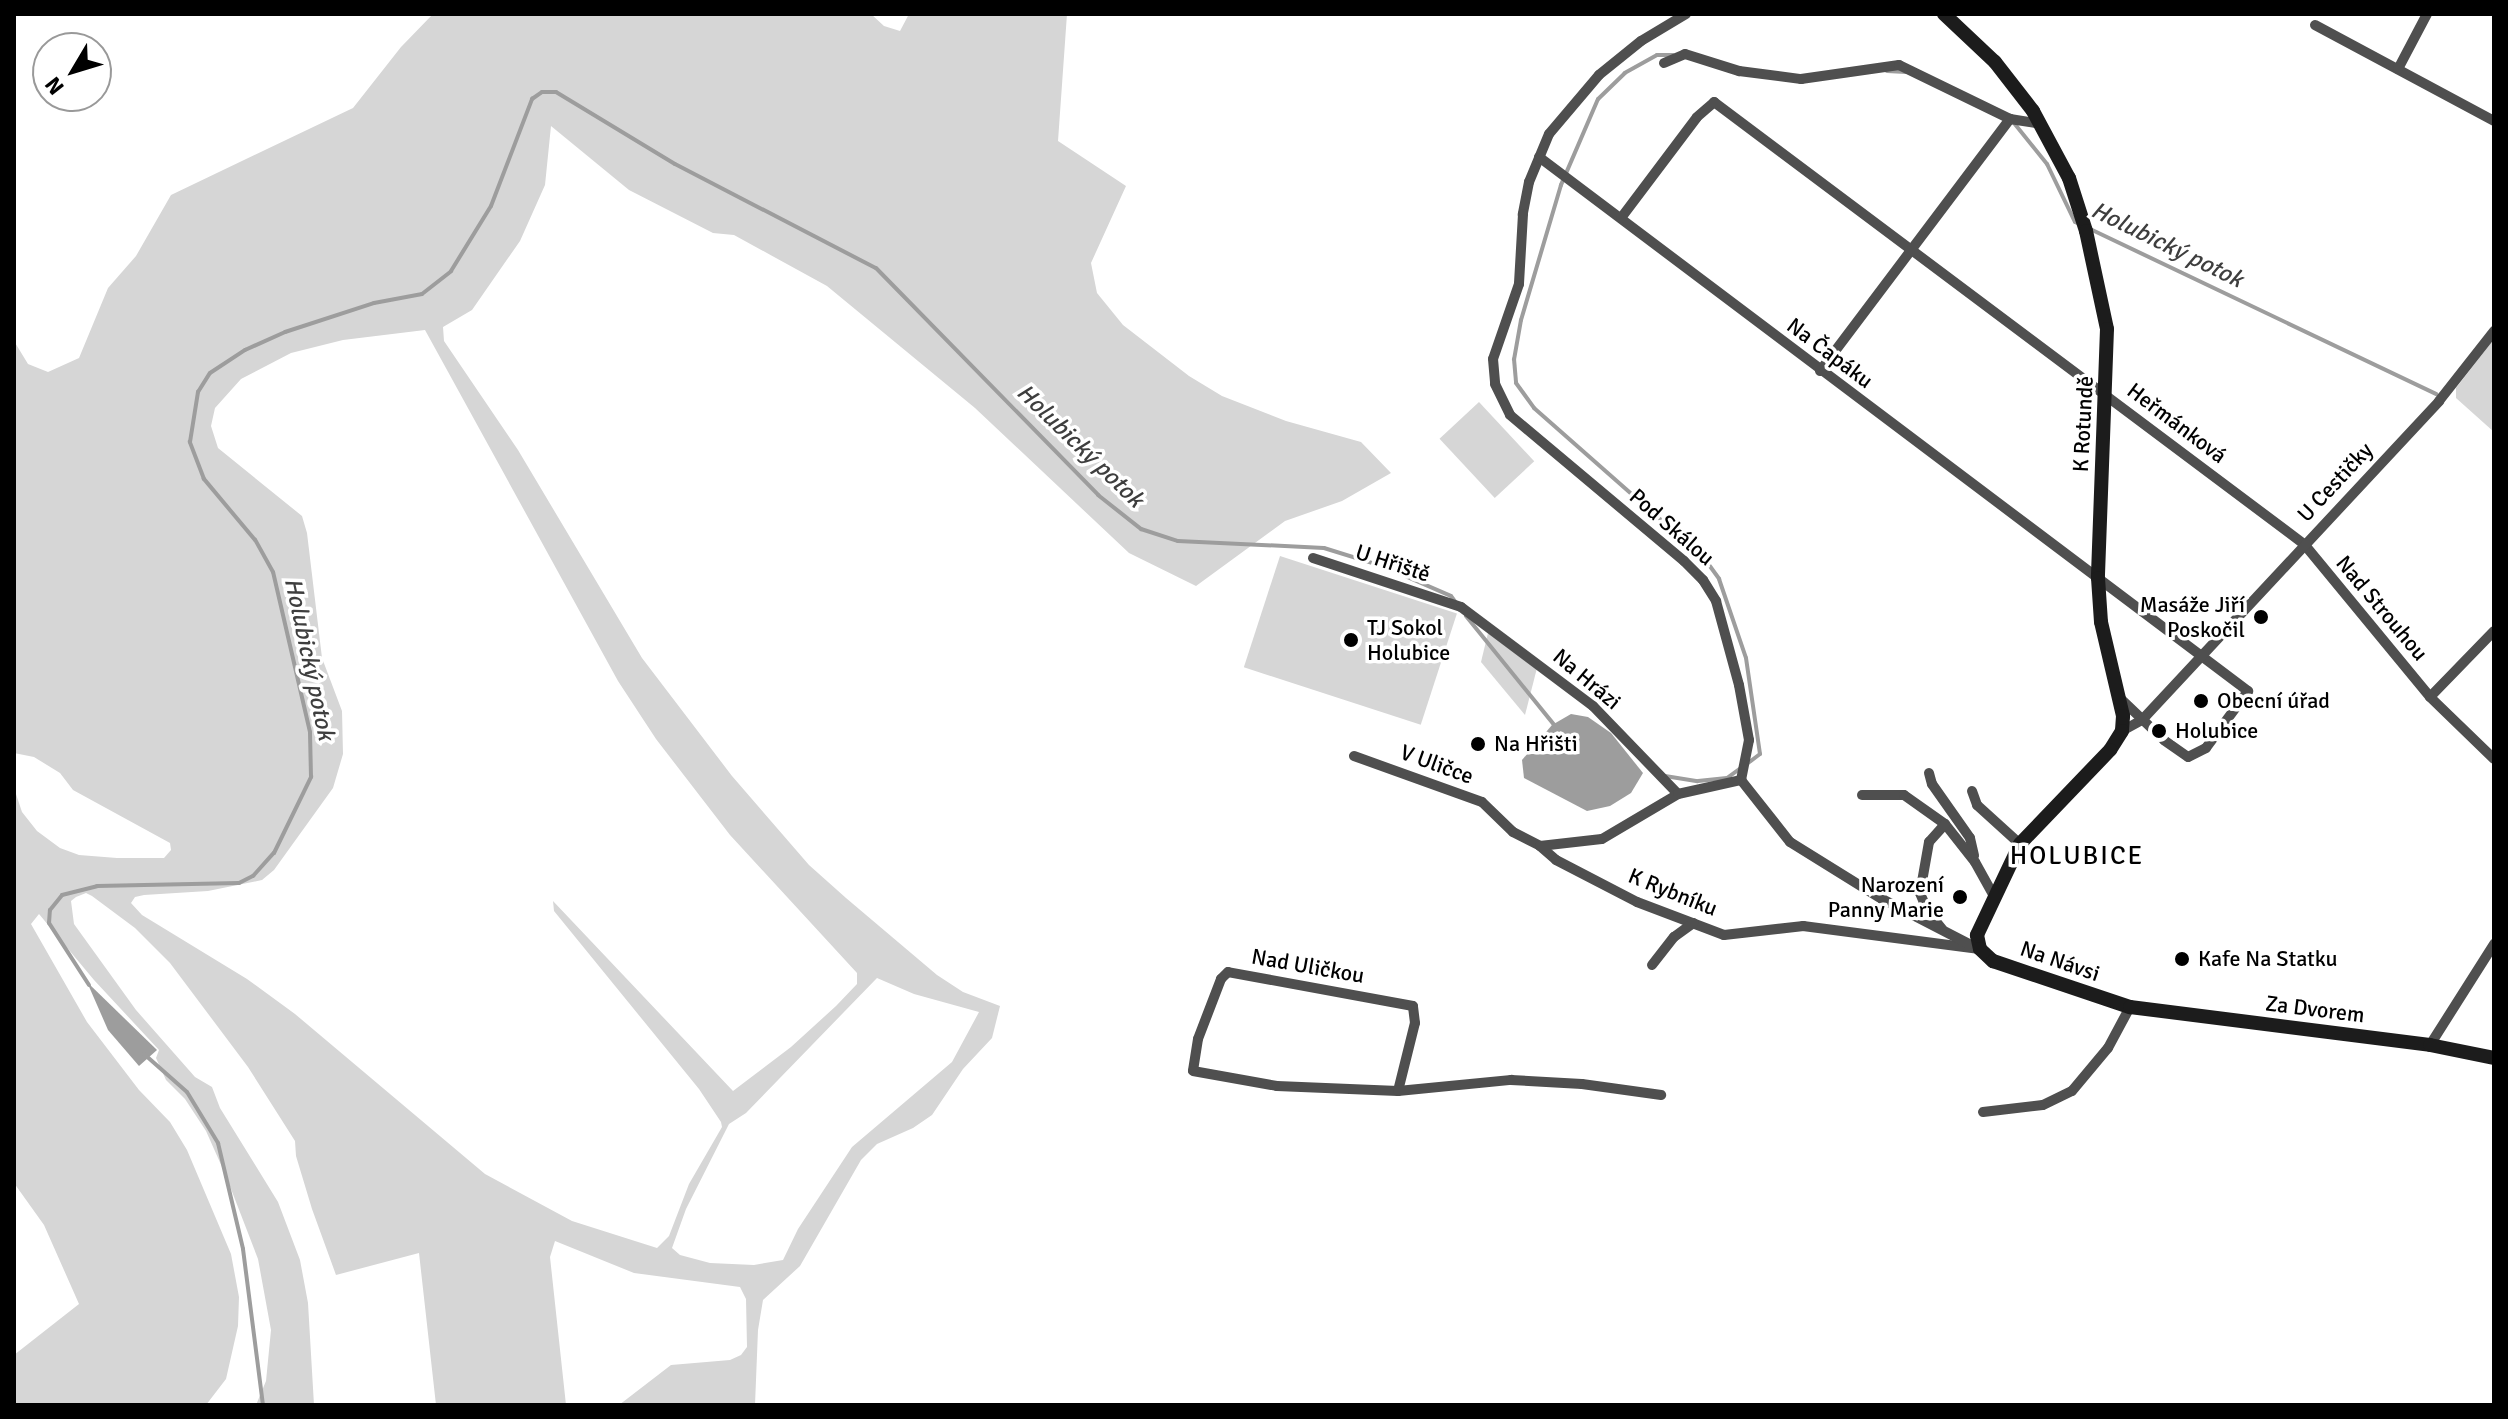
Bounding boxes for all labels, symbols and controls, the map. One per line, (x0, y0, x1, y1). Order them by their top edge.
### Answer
north arrow (32, 32, 112, 112)
text: N (39, 72, 70, 100)
water label: Holubický potok (2086, 196, 2248, 294)
street label: Na Čapáku (1782, 312, 1878, 394)
street label: K Rotundě (2067, 375, 2099, 473)
street label: Heřmánková (2122, 377, 2232, 469)
water label: Holubický potok (1011, 378, 1149, 514)
street label: U Cestičky (2292, 437, 2378, 527)
street label: Pod Skálou (1624, 483, 1720, 571)
street label: U Hřiště (1352, 539, 1434, 587)
street label: Nad Strouhou (2330, 550, 2434, 666)
water label: Holubický potok (278, 575, 340, 743)
place label: Masáže Jiří Poskočil (2140, 591, 2245, 642)
marker: Masáže Jiří Poskočil (2252, 608, 2270, 626)
place label: TJ Sokol Holubice (1367, 614, 1450, 666)
marker: TJ Sokol Holubice (1342, 631, 1360, 649)
street label: Na Hrázi (1548, 643, 1626, 715)
place label: Obecní úřad (2217, 688, 2330, 714)
marker: Obecní úřad (2192, 692, 2210, 710)
place label: Holubice (2175, 718, 2258, 744)
marker: Holubice (2150, 722, 2168, 740)
place label: Na Hřišti (1494, 731, 1578, 757)
marker: Na Hřišti (1469, 735, 1487, 753)
street label: V Uličce (1397, 739, 1477, 789)
district label: HOLUBICE (2010, 841, 2144, 873)
street label: K Rybníku (1625, 862, 1721, 922)
place label: Narození Panny Marie (1828, 871, 1944, 922)
marker: Narození Panny Marie (1951, 888, 1969, 906)
street label: Na Návsi (2017, 935, 2103, 987)
street label: Nad Uličkou (1250, 943, 1366, 989)
place label: Kafe Na Statku (2198, 946, 2337, 972)
marker: Kafe Na Statku (2173, 950, 2191, 968)
street label: Za Dvorem (2264, 990, 2366, 1028)

